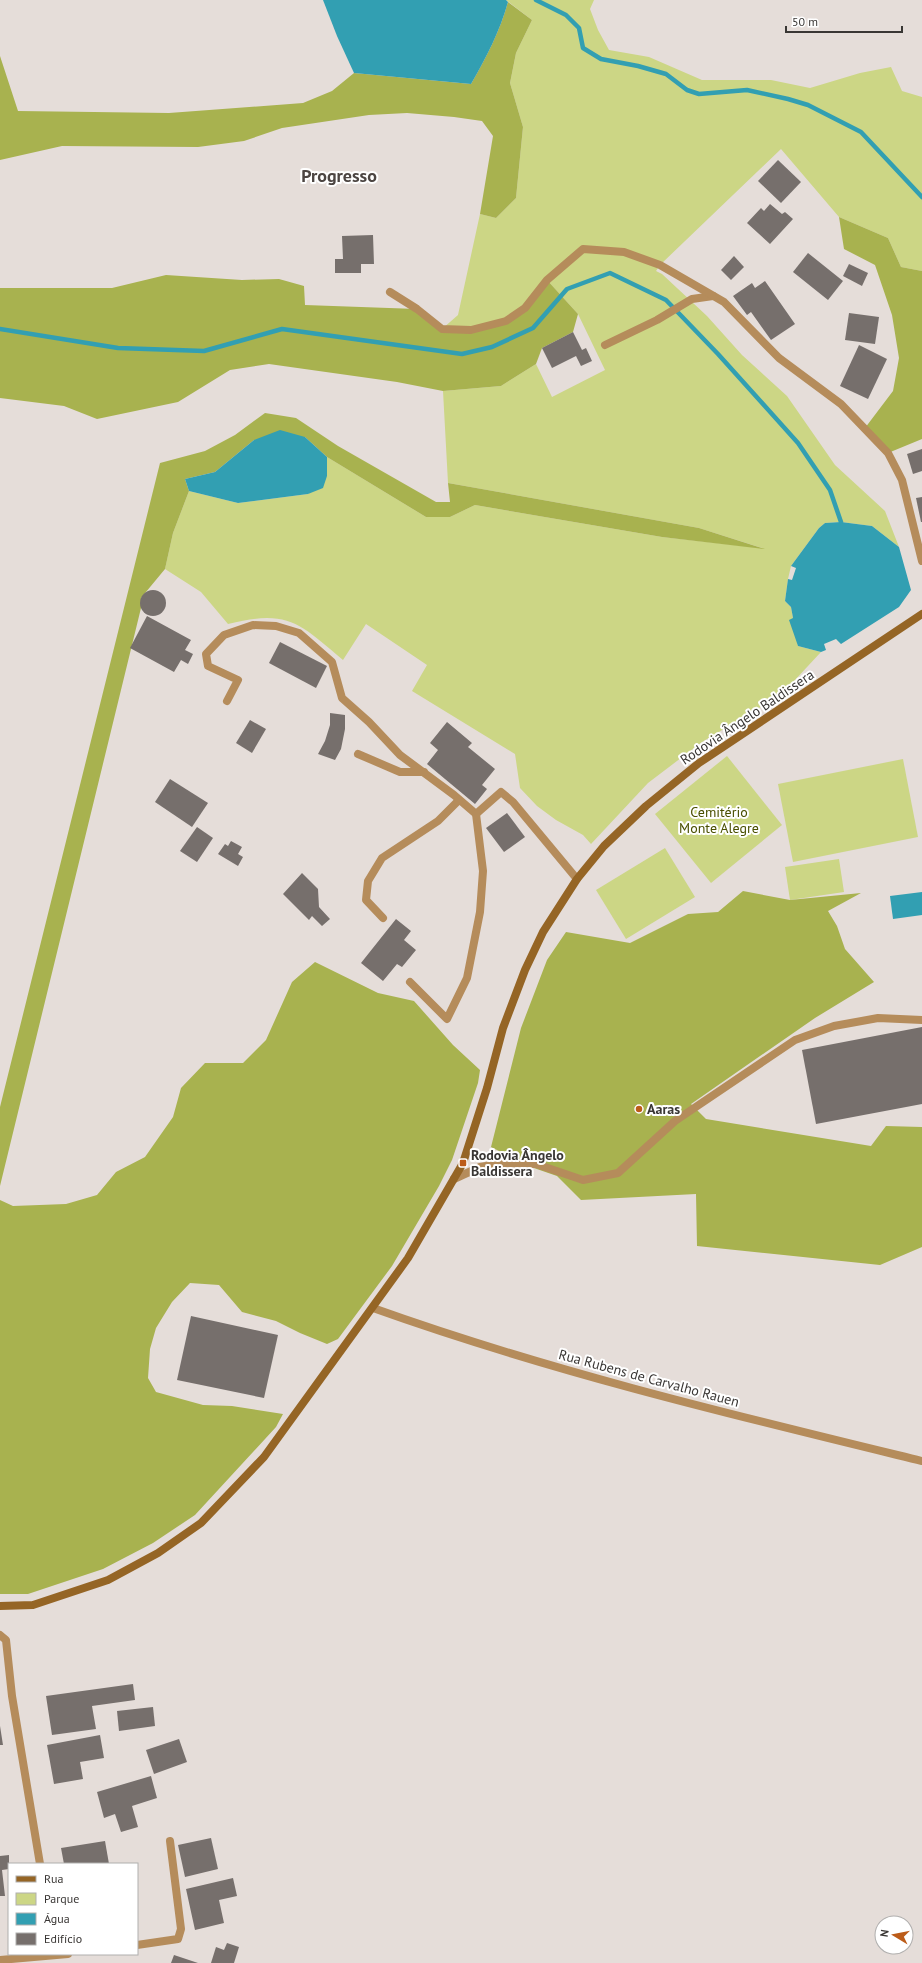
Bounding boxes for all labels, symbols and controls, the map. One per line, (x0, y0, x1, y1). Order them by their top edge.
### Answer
scale bar (786, 8, 902, 34)
text: 50 m (792, 14, 818, 29)
district label: Progresso (301, 164, 377, 187)
street label: Rodovia Ângelo Baldissera (677, 665, 817, 769)
park label: Cemitério Monte Alegre (679, 803, 759, 837)
place label: Aaras (647, 1100, 680, 1118)
marker: Aaras (634, 1104, 644, 1114)
place label: Rodovia Ângelo Baldissera (471, 1146, 564, 1180)
marker: Rodovia Ângelo Baldissera (458, 1158, 468, 1168)
street label: Rua Rubens de Carvalho Rauen (557, 1345, 741, 1411)
legend (8, 1863, 138, 1955)
text: Rua (44, 1871, 63, 1886)
text: Parque (44, 1891, 79, 1906)
text: Água (44, 1911, 70, 1926)
north arrow (874, 1915, 914, 1955)
text: N (877, 1928, 892, 1938)
text: Edifício (44, 1931, 82, 1946)

